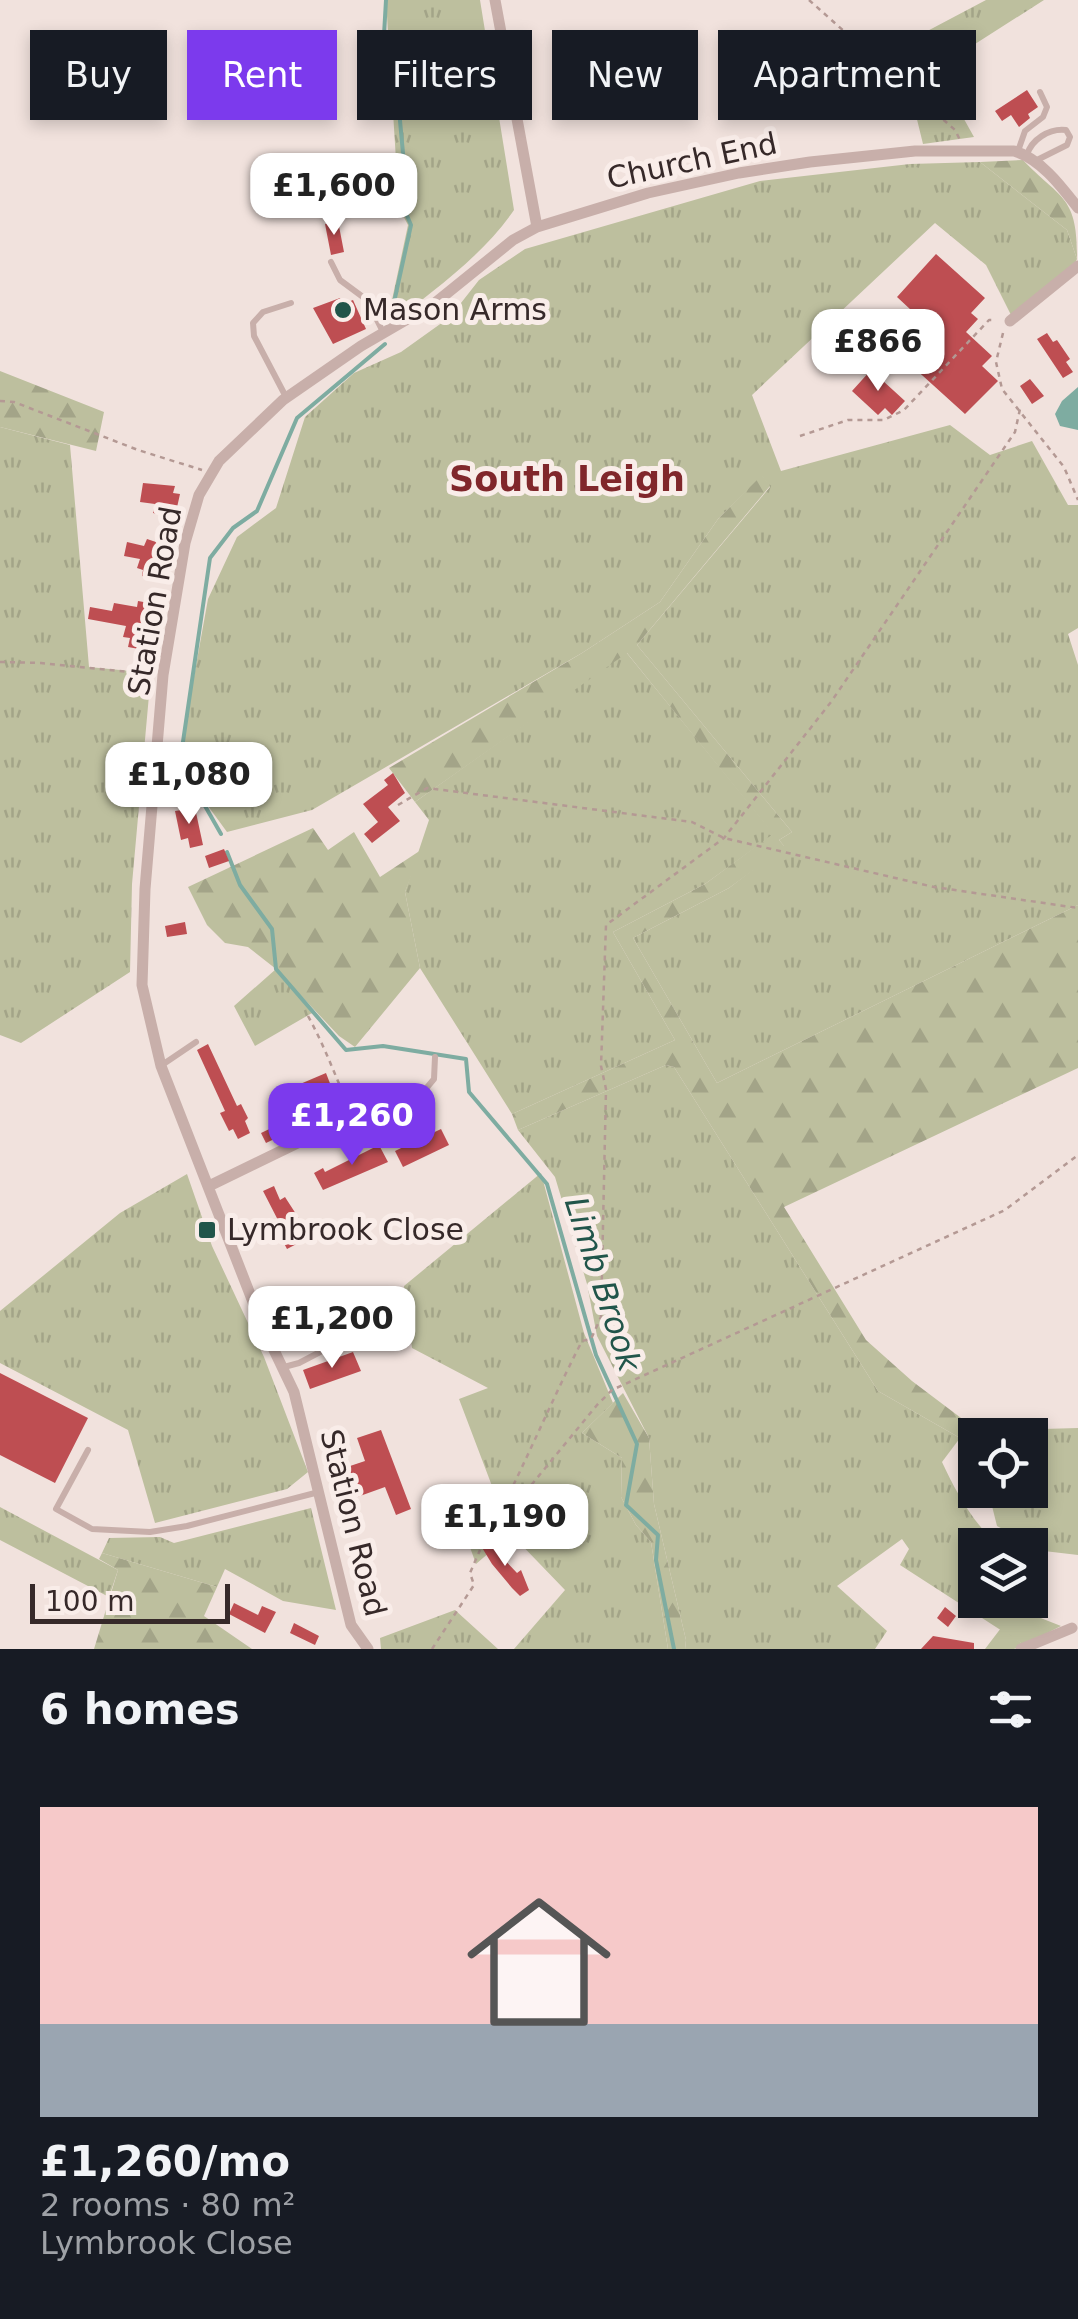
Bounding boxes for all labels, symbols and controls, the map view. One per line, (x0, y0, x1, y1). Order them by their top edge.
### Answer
chip: Buy (30, 30, 167, 120)
chip: Rent (187, 30, 337, 120)
chip: Filters (357, 30, 532, 120)
chip: New (552, 30, 698, 120)
chip: Apartment (718, 30, 976, 120)
street label: Church End (604, 125, 780, 196)
pin: £1,600 (253, 153, 415, 238)
text: £1,600 (272, 166, 396, 204)
place label: Mason Arms (363, 292, 547, 327)
marker: Mason Arms (332, 299, 354, 321)
pin: £866 (819, 309, 937, 394)
text: £866 (833, 322, 923, 360)
district label: South Leigh (449, 459, 685, 499)
street label: Station Road (121, 504, 188, 698)
pin: £1,080 (108, 742, 270, 827)
text: £1,080 (127, 755, 251, 793)
pin: £1,260 (271, 1083, 433, 1168)
text: £1,260 (290, 1096, 414, 1134)
water label: Limb Brook (557, 1192, 650, 1377)
place label: Lymbrook Close (227, 1212, 464, 1247)
marker: Lymbrook Close (196, 1219, 218, 1241)
pin: £1,200 (251, 1286, 413, 1371)
text: £1,200 (270, 1299, 394, 1337)
map controls (958, 1418, 1048, 1618)
button: locate (958, 1418, 1048, 1508)
street label: Station Road (313, 1426, 394, 1620)
pin: £1,190 (424, 1484, 586, 1569)
text: £1,190 (443, 1497, 567, 1535)
button: layers (958, 1528, 1048, 1618)
scale bar (30, 1579, 230, 1624)
text: 100 m (45, 1585, 135, 1618)
icon: filters (983, 1682, 1038, 1737)
text: 6 homes (40, 1685, 240, 1734)
icon: home (449, 1872, 629, 2052)
text: £1,260/mo (40, 2137, 290, 2186)
text: 2 rooms · 80 m² (40, 2186, 295, 2224)
text: Lymbrook Close (40, 2224, 293, 2262)

